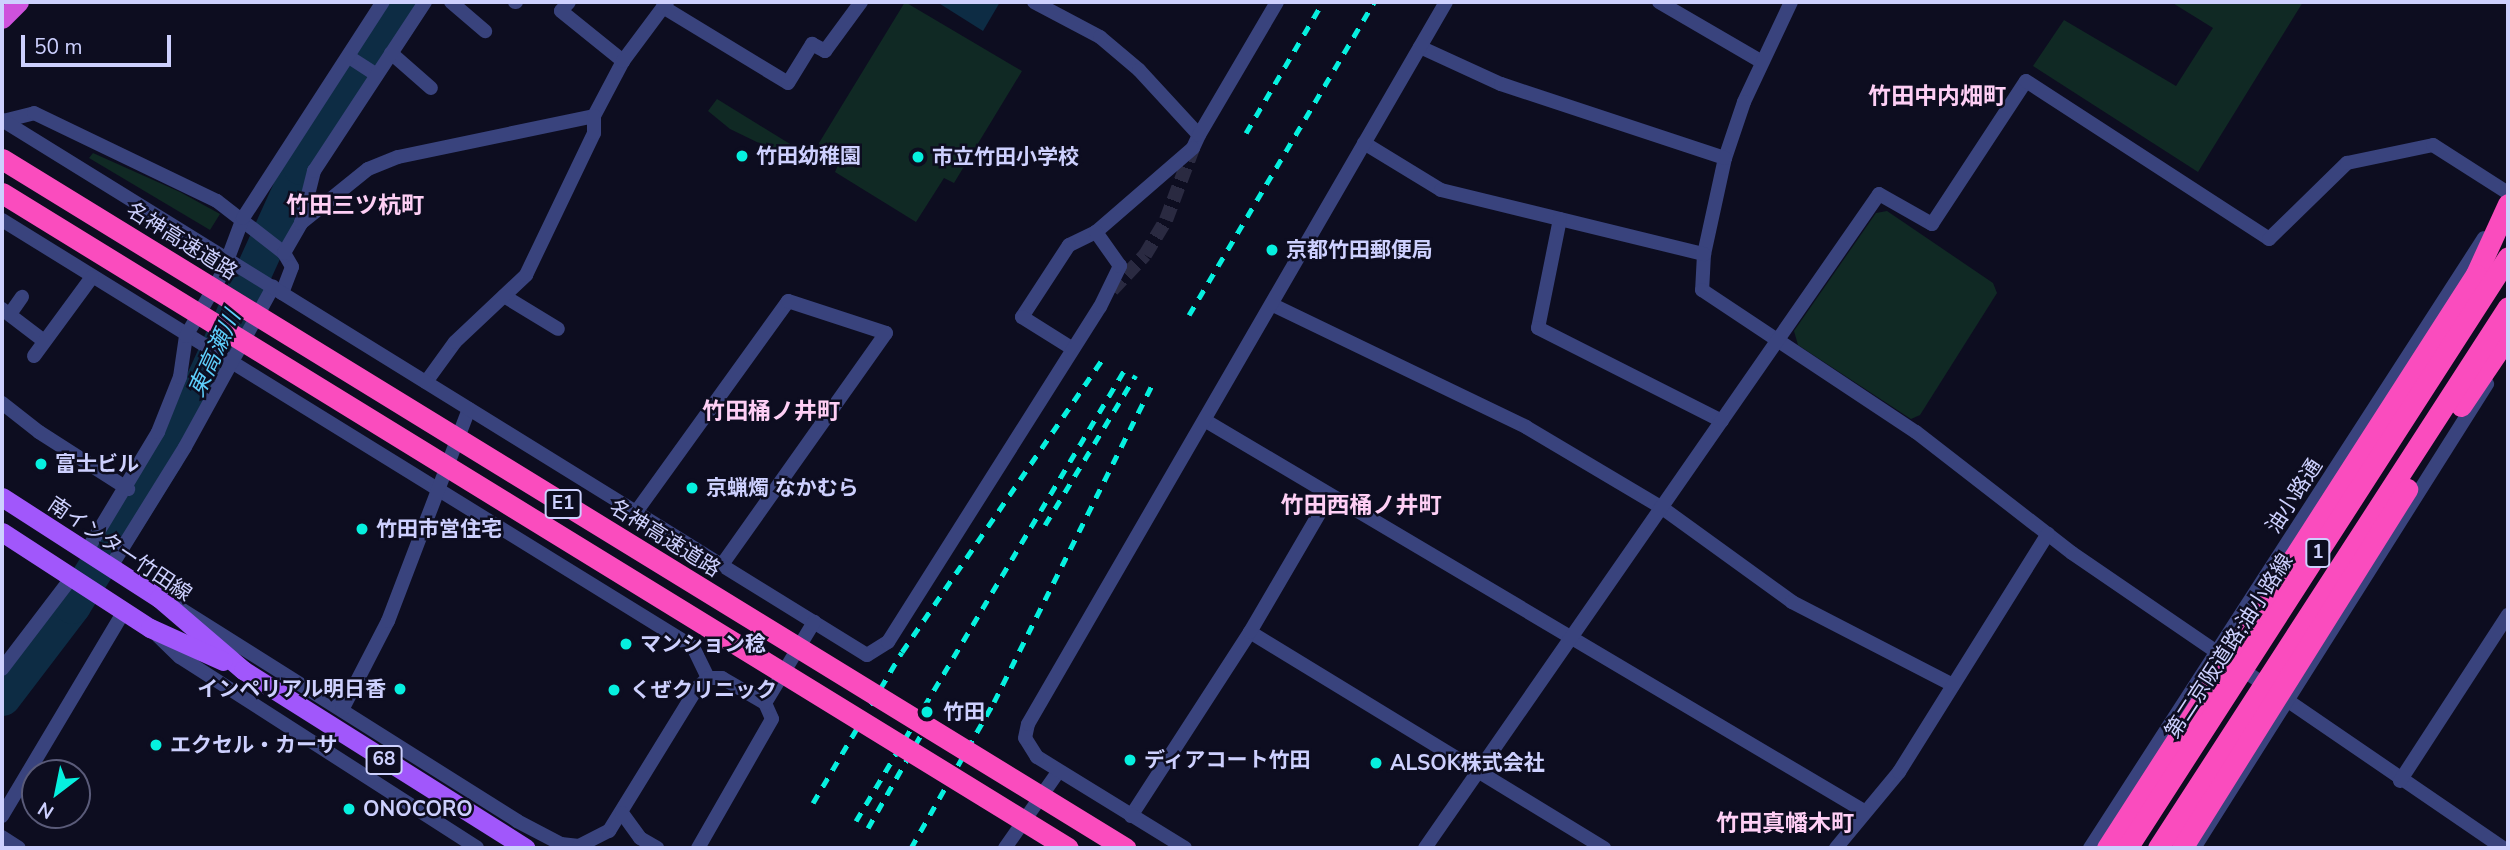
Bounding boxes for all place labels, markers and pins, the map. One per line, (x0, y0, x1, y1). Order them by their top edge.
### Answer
place label: 竹田幼稚園 (756, 143, 861, 169)
place label: 市立竹田小学校 (932, 144, 1079, 170)
marker: 竹田幼稚園 (734, 148, 750, 164)
marker: 市立竹田小学校 (910, 149, 926, 165)
place label: 京都竹田郵便局 (1286, 237, 1433, 263)
marker: 京都竹田郵便局 (1264, 242, 1280, 258)
place label: 富士ビル (55, 451, 139, 477)
marker: 富士ビル (33, 456, 49, 472)
place label: 京蝋燭 なかむら (706, 475, 859, 501)
marker: 京蝋燭 なかむら (684, 480, 700, 496)
place label: 竹田市営住宅 (376, 516, 502, 542)
marker: 竹田市営住宅 (354, 521, 370, 537)
place label: マンション稔 (640, 631, 766, 657)
marker: マンション稔 (618, 636, 634, 652)
place label: インペリアル明日香 (197, 676, 386, 702)
place label: くぜクリニック (630, 677, 777, 703)
marker: くぜクリニック (604, 680, 624, 700)
marker: インペリアル明日香 (392, 681, 408, 697)
place label: 竹田 (943, 699, 985, 725)
marker: 竹田 (917, 702, 937, 722)
place label: エクセル・カーサ (170, 732, 338, 758)
marker: エクセル・カーサ (148, 737, 164, 753)
place label: ディアコート竹田 (1144, 747, 1312, 773)
place label: ALSOK株式会社 (1390, 750, 1545, 776)
marker: ディアコート竹田 (1122, 752, 1138, 768)
marker: ALSOK株式会社 (1368, 755, 1384, 771)
place label: ONOCORO (363, 796, 473, 822)
marker: ONOCORO (341, 801, 357, 817)

